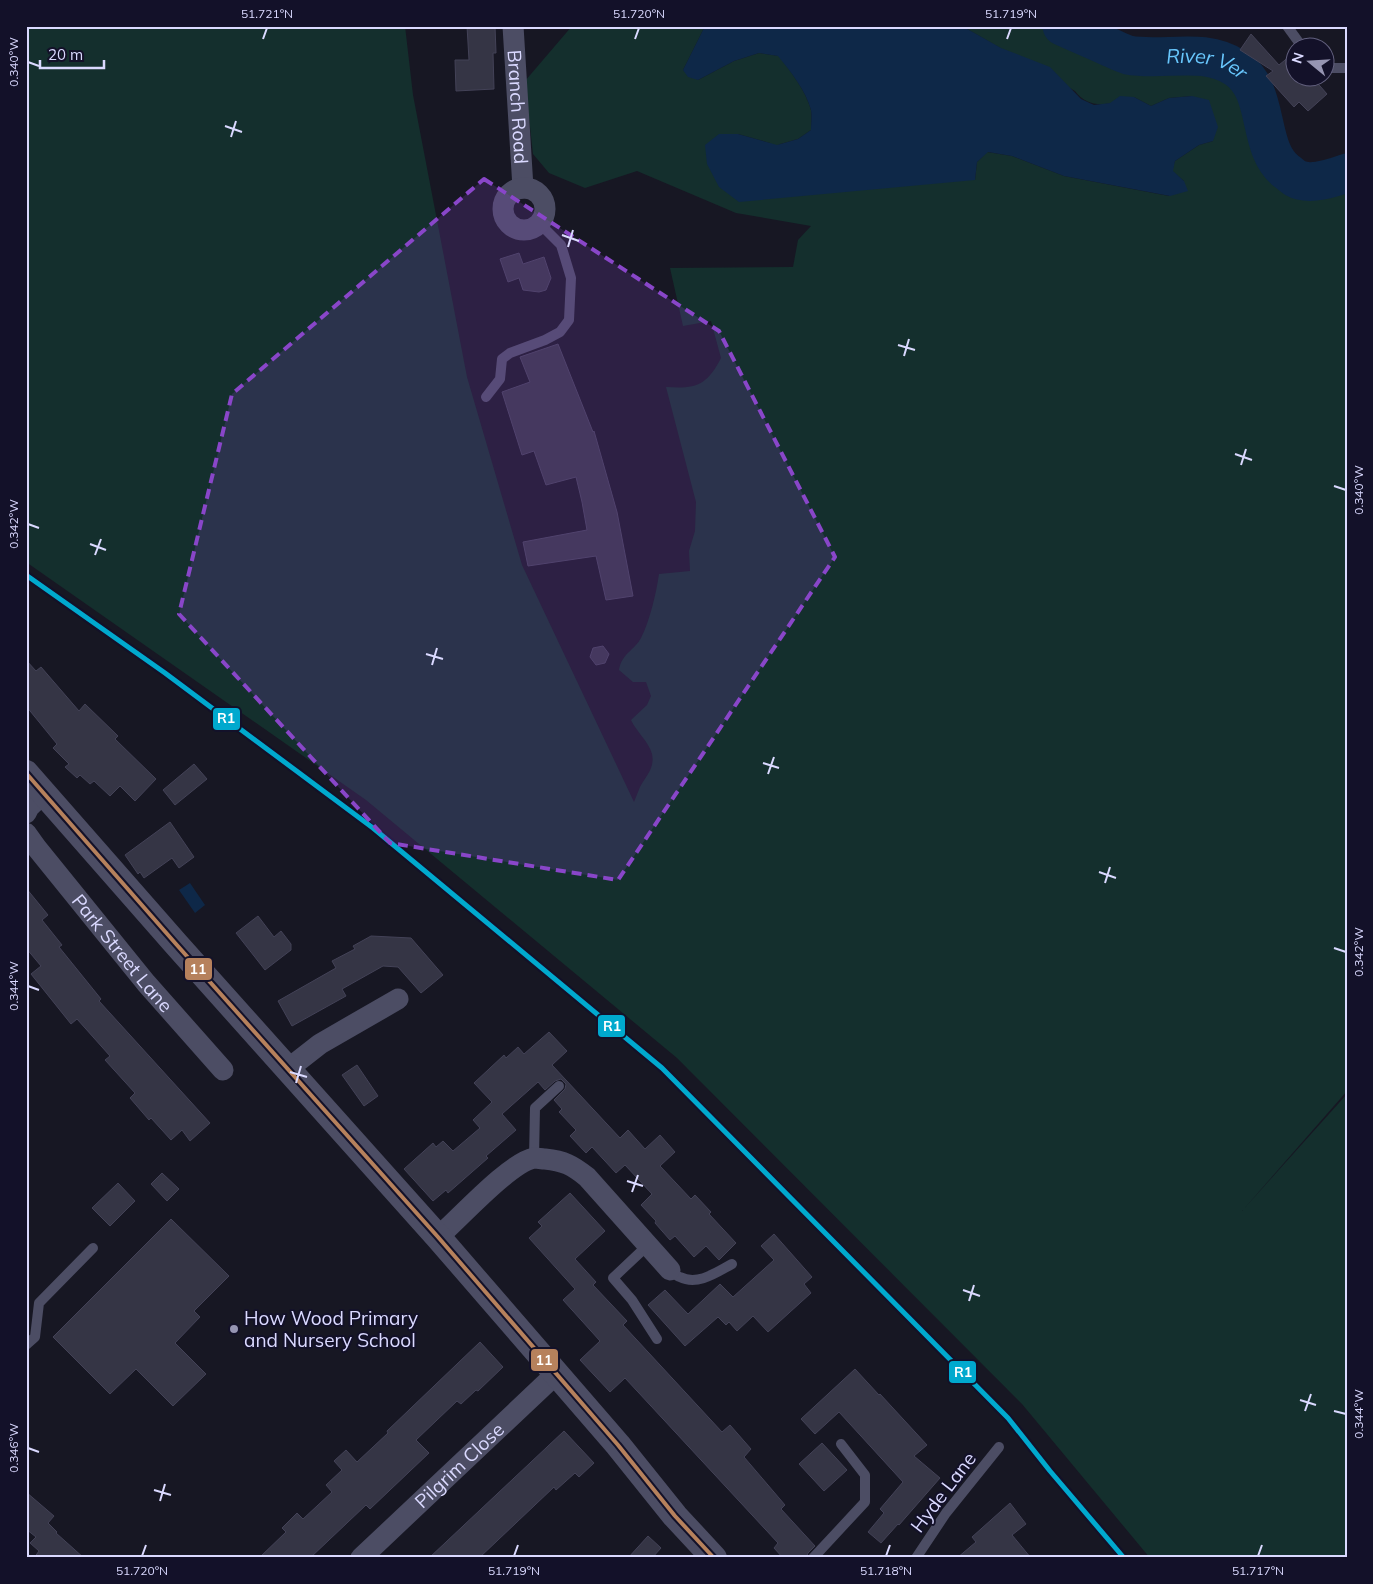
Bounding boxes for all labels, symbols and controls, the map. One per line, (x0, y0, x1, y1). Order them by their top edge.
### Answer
text: 51.721°N (241, 6, 293, 21)
text: 51.720°N (613, 6, 665, 21)
text: 51.719°N (985, 6, 1037, 21)
text: 0.340°W (6, 37, 21, 87)
scale bar (40, 38, 104, 70)
north arrow (1286, 38, 1336, 88)
water label: River Ver (1166, 43, 1254, 84)
text: 20 m (48, 45, 83, 64)
street label: Branch Road (502, 49, 533, 165)
text: N (1287, 50, 1308, 66)
text: 0.340°W (1351, 465, 1366, 515)
text: 0.342°W (6, 499, 21, 549)
line badge: R1 (212, 707, 241, 731)
text: R1 (217, 709, 235, 727)
street label: Park Street Lane (67, 889, 178, 1017)
text: 0.342°W (1351, 927, 1366, 977)
line badge: 11 (184, 957, 213, 981)
text: 11 (190, 960, 206, 978)
text: 0.344°W (6, 961, 21, 1011)
line badge: R1 (597, 1014, 626, 1038)
text: R1 (603, 1017, 621, 1035)
place label: How Wood Primary and Nursery School (244, 1306, 418, 1352)
marker: How Wood Primary and Nursery School (228, 1323, 240, 1335)
line badge: 11 (530, 1348, 559, 1372)
text: 11 (536, 1351, 552, 1369)
line badge: R1 (948, 1360, 977, 1384)
text: R1 (954, 1363, 972, 1381)
text: 0.344°W (1351, 1389, 1366, 1439)
street label: Pilgrim Close (409, 1417, 509, 1513)
text: 0.346°W (6, 1423, 21, 1473)
street label: Hyde Lane (905, 1447, 981, 1537)
text: 51.720°N (116, 1563, 168, 1578)
text: 51.719°N (488, 1563, 540, 1578)
text: 51.718°N (860, 1563, 912, 1578)
text: 51.717°N (1232, 1563, 1284, 1578)

